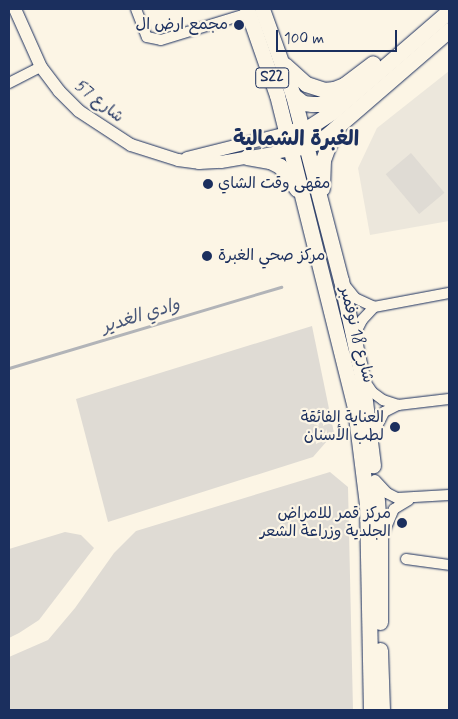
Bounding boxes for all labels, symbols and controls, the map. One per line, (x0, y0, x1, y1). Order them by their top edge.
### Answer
place label: مجمع ارض ال (135, 15, 228, 35)
marker: مجمع ارض ال (232, 18, 246, 32)
scale bar (278, 20, 399, 52)
text: 100 m (284, 29, 324, 49)
road number: S22 (254, 66, 290, 90)
street label: شارع 57 (71, 77, 127, 127)
district label: الغبرة الشمالية (233, 126, 359, 152)
place label: مقهى وقت الشاي (218, 174, 330, 194)
marker: مقهى وقت الشاي (202, 178, 214, 190)
place label: مركز صحي الغبرة (218, 246, 325, 266)
marker: مركز صحي الغبرة (200, 249, 214, 263)
street label: شارع 18 نوفمبر (335, 285, 377, 385)
water label: وادي الغدير (100, 294, 182, 338)
place label: العناية الفائقة لطب الأسنان (301, 408, 384, 446)
marker: العناية الفائقة لطب الأسنان (388, 420, 402, 434)
place label: مركز قمر للامراض الجلدية وزراعة الشعر (260, 504, 391, 542)
marker: مركز قمر للامراض الجلدية وزراعة الشعر (395, 516, 409, 530)

